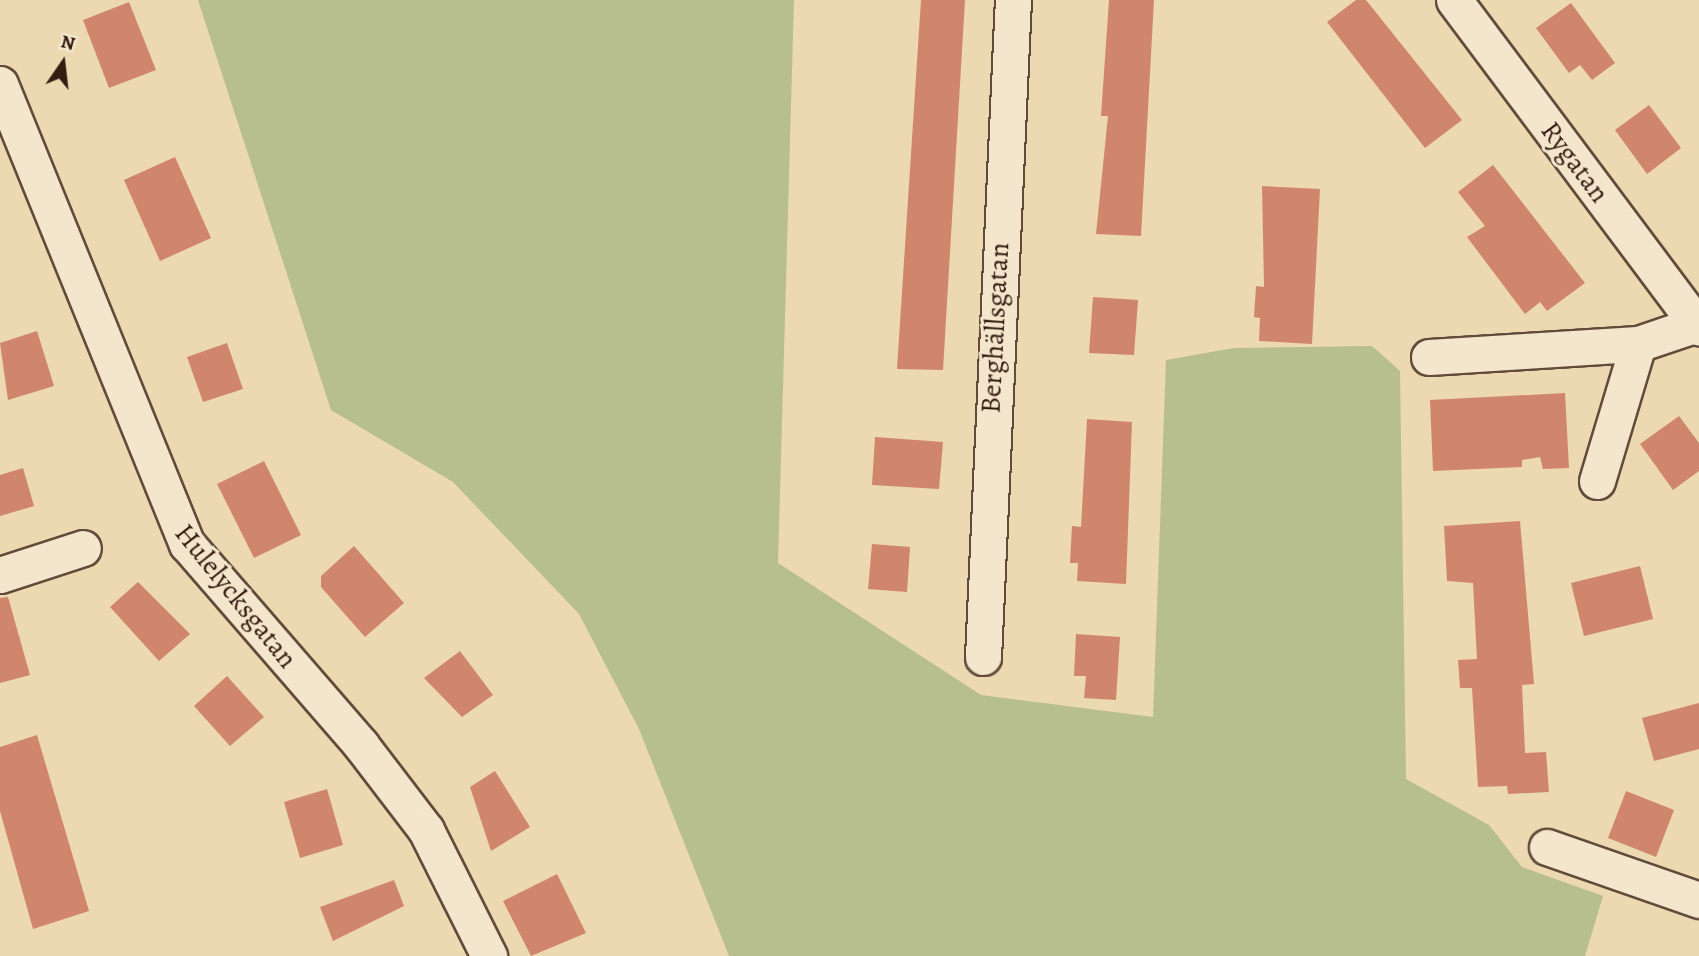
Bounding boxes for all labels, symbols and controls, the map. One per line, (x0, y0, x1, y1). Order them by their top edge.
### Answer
north arrow (28, 28, 98, 98)
text: N (58, 28, 78, 57)
street label: Rygatan (1534, 115, 1616, 209)
street label: Berghällsgatan (974, 242, 1016, 414)
street label: Hulelycksgatan (168, 517, 304, 675)

